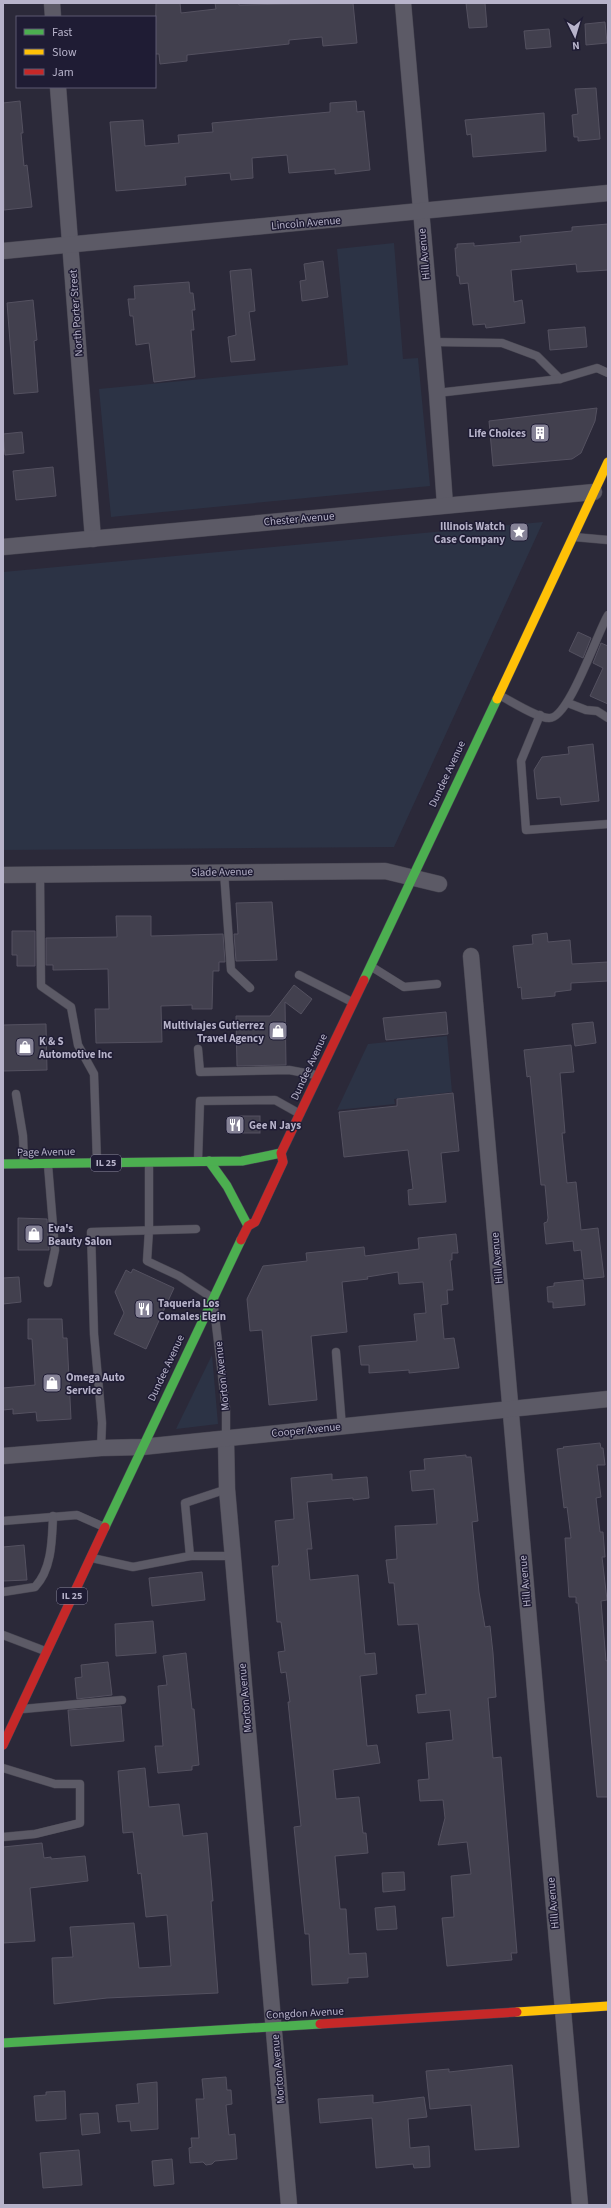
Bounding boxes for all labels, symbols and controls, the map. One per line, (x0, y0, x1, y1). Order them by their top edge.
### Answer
legend (16, 16, 156, 88)
north arrow (555, 16, 595, 56)
text: Fast (52, 24, 72, 41)
text: N (572, 38, 580, 53)
text: Slow (52, 44, 77, 61)
text: Jam (52, 64, 74, 81)
street label: Lincoln Avenue (271, 212, 342, 234)
street label: Hill Avenue (414, 227, 434, 280)
street label: North Porter Street (65, 269, 87, 357)
building icon: Life Choices (529, 422, 551, 444)
place label: Life Choices (468, 426, 526, 441)
street label: Chester Avenue (263, 508, 336, 530)
place label: Illinois Watch Case Company (434, 519, 505, 547)
place icon: Illinois Watch Case Company (508, 521, 530, 543)
street label: Dundee Avenue (425, 738, 469, 810)
street label: Slade Avenue (191, 864, 254, 880)
place label: Multiviajes Gutierrez Travel Agency (163, 1018, 264, 1046)
shop icon: Multiviajes Gutierrez Travel Agency (267, 1020, 289, 1042)
street label: Dundee Avenue (287, 1031, 331, 1103)
place label: K & S Automotive Inc (38, 1034, 112, 1062)
shop icon: K & S Automotive Inc (14, 1036, 36, 1058)
restaurant icon: Gee N Jays (224, 1114, 246, 1136)
place label: Gee N Jays (249, 1118, 301, 1133)
street label: Page Avenue (17, 1144, 76, 1160)
road number: IL 25 (91, 1155, 121, 1171)
place label: Eva's Beauty Salon (48, 1221, 112, 1249)
shop icon: Eva's Beauty Salon (23, 1223, 45, 1245)
street label: Hill Avenue (487, 1231, 507, 1284)
place label: Taqueria Los Comales Elgin (158, 1296, 226, 1324)
restaurant icon: Taqueria Los Comales Elgin (133, 1298, 155, 1320)
street label: Dundee Avenue (144, 1332, 188, 1404)
street label: Morton Avenue (211, 1340, 233, 1411)
place label: Omega Auto Service (66, 1370, 125, 1398)
shop icon: Omega Auto Service (41, 1372, 63, 1394)
street label: Cooper Avenue (271, 1419, 342, 1441)
street label: Hill Avenue (515, 1554, 535, 1607)
road number: IL 25 (57, 1588, 87, 1604)
street label: Morton Avenue (234, 1662, 255, 1733)
street label: Hill Avenue (543, 1876, 563, 1929)
street label: Congdon Avenue (266, 2003, 345, 2023)
street label: Morton Avenue (267, 2033, 288, 2104)

